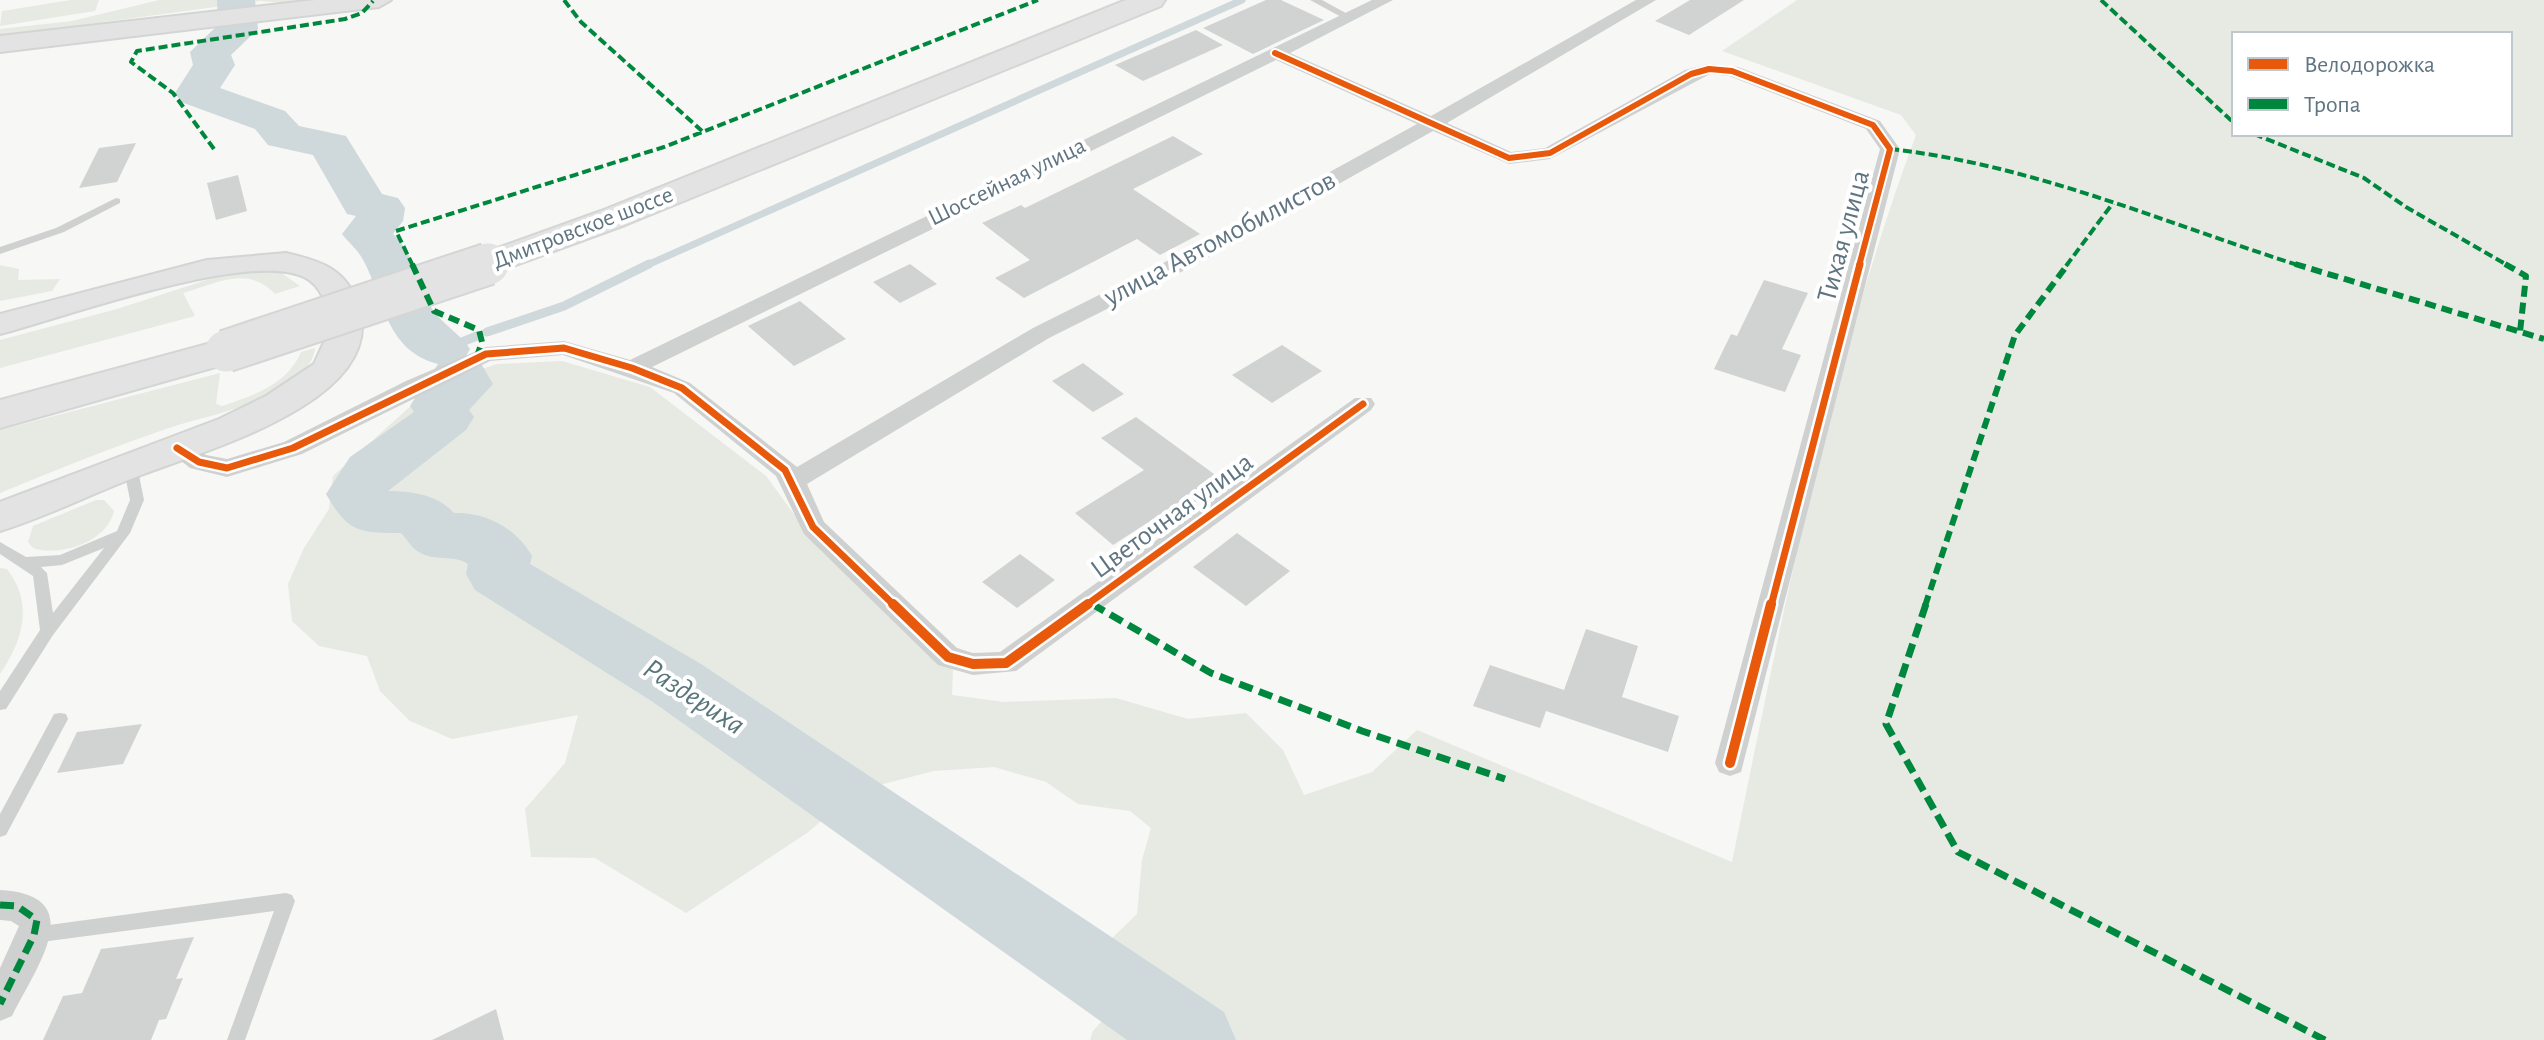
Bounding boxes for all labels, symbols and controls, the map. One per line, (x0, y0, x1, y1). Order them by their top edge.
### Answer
legend (2232, 32, 2512, 136)
text: Велодорожка (2304, 53, 2435, 77)
text: Тропа (2304, 93, 2361, 117)
street label: Шоссейная улица (924, 133, 1090, 231)
street label: улица Автомобилистов (1099, 166, 1340, 312)
street label: Тихая улица (1813, 167, 1875, 305)
street label: Дмитровское шоссе (489, 183, 677, 273)
street label: Цветочная улица (1086, 448, 1258, 584)
water label: Раздериха (638, 653, 750, 741)

